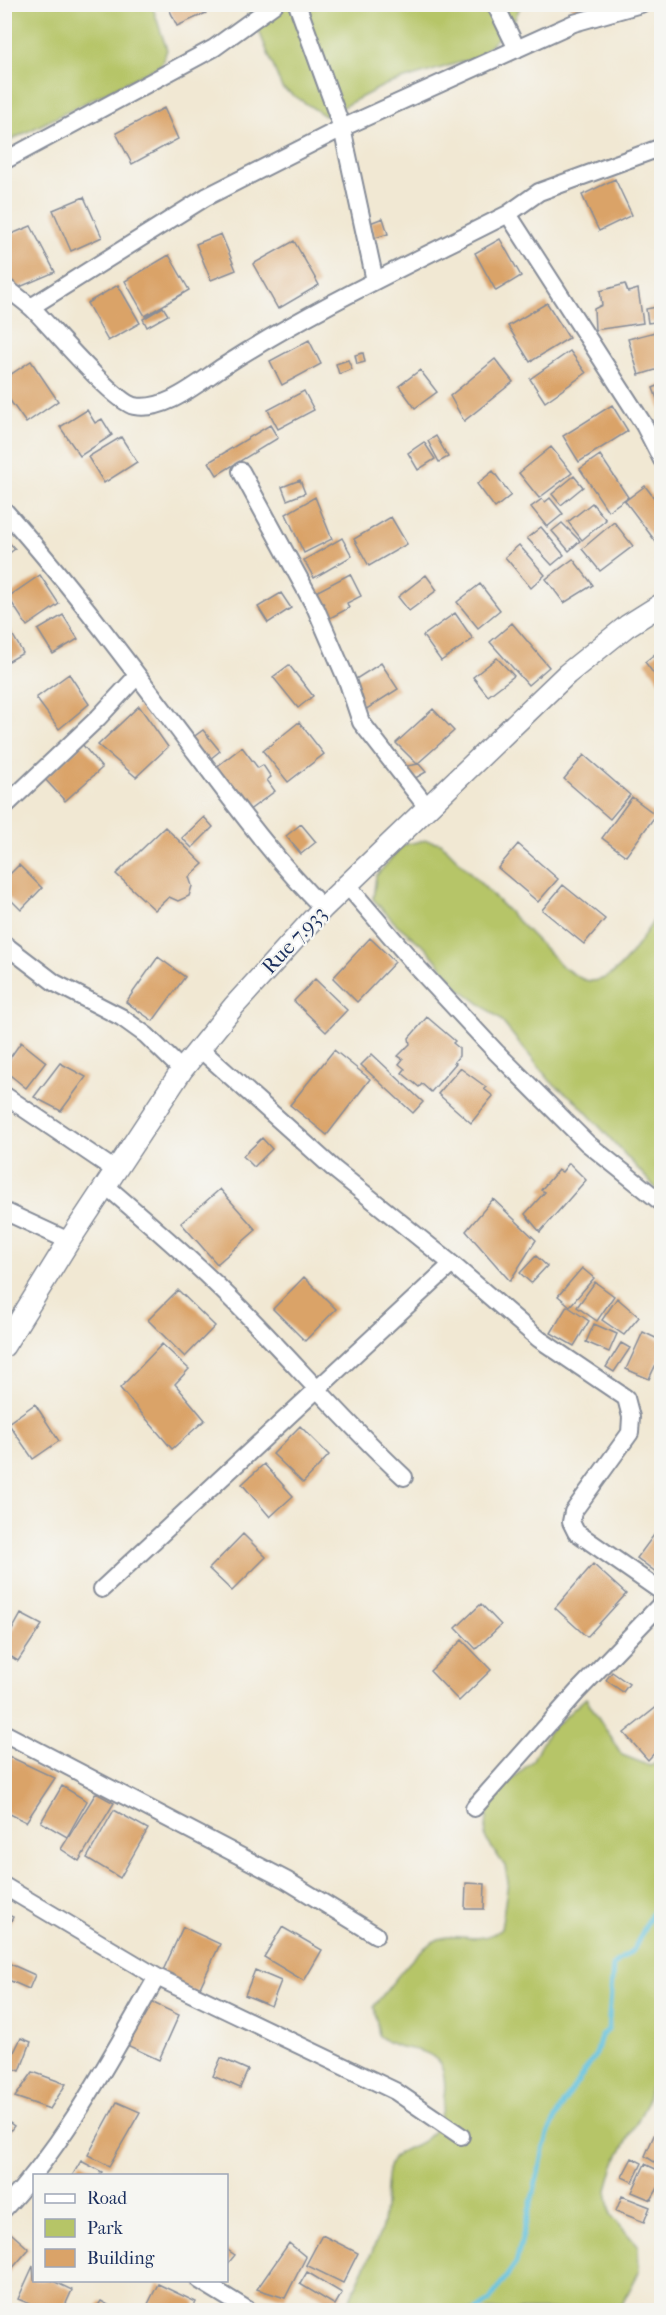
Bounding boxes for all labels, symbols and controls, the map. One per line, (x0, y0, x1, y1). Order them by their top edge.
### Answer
street label: Rue 7.933 (257, 901, 331, 979)
legend (33, 2174, 228, 2282)
text: Road (87, 2188, 127, 2209)
text: Park (87, 2218, 124, 2239)
text: Building (87, 2248, 155, 2269)

